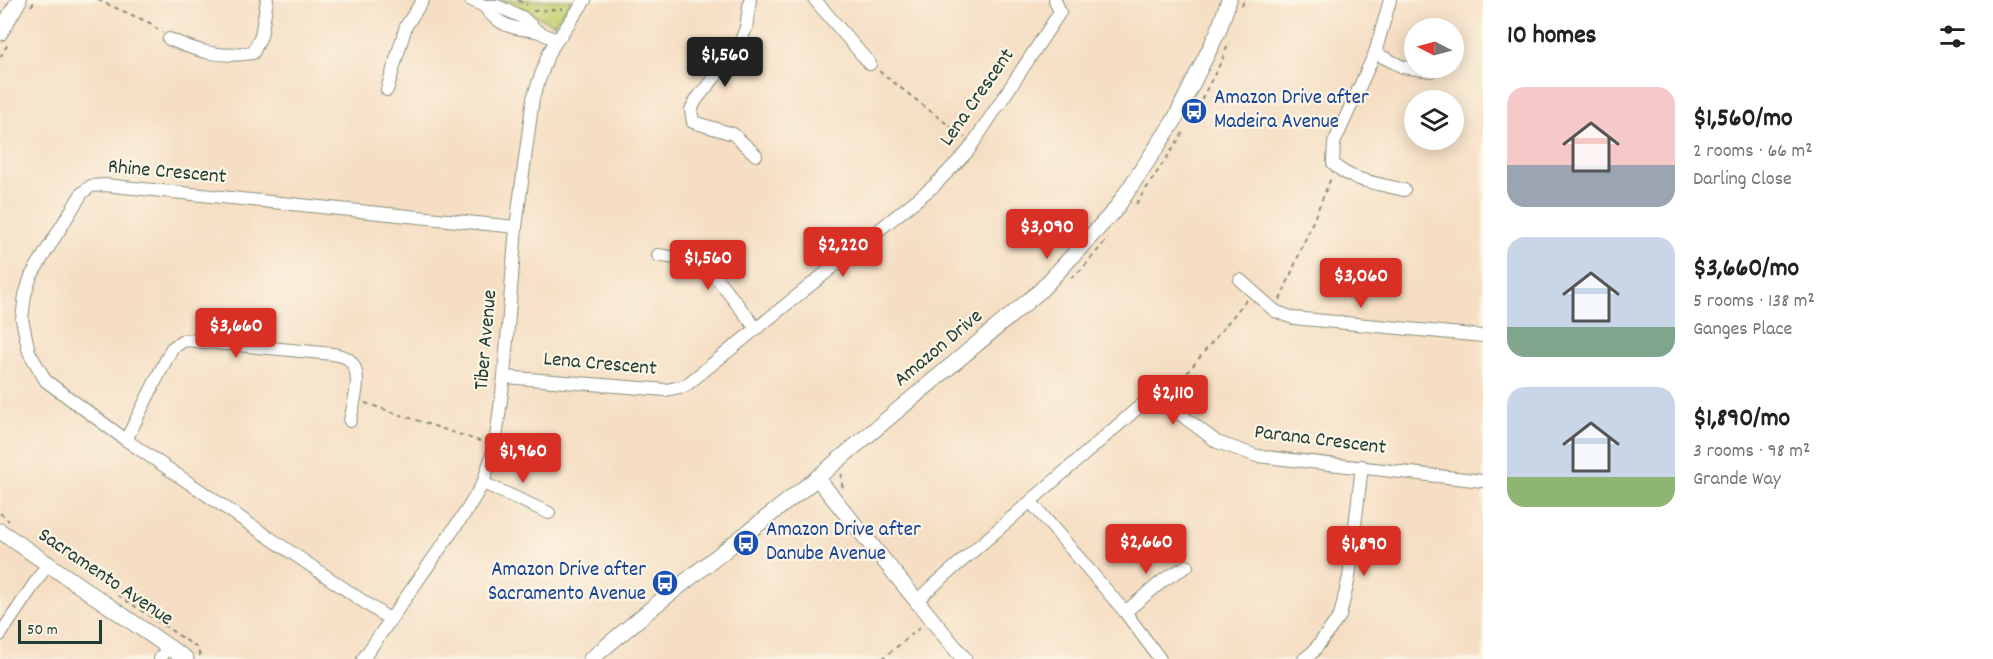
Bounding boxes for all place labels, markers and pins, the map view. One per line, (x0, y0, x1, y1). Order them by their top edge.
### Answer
pin: $1,560 (676, 37, 774, 88)
place label: Amazon Drive after Madeira Avenue (1214, 84, 1369, 138)
bus stop icon: Amazon Drive after Madeira Avenue (1179, 96, 1209, 126)
pin: $3,090 (998, 209, 1096, 260)
pin: $2,220 (794, 227, 892, 278)
pin: $1,560 (659, 240, 757, 291)
pin: $3,060 (1312, 258, 1410, 309)
pin: $3,660 (187, 308, 285, 359)
pin: $2,110 (1124, 375, 1222, 426)
pin: $1,960 (474, 433, 572, 484)
place label: Amazon Drive after Danube Avenue (766, 516, 921, 570)
pin: $2,660 (1097, 524, 1195, 575)
pin: $1,890 (1315, 526, 1413, 577)
bus stop icon: Amazon Drive after Danube Avenue (731, 528, 761, 558)
place label: Amazon Drive after Sacramento Avenue (488, 556, 646, 610)
bus stop icon: Amazon Drive after Sacramento Avenue (650, 568, 680, 598)

